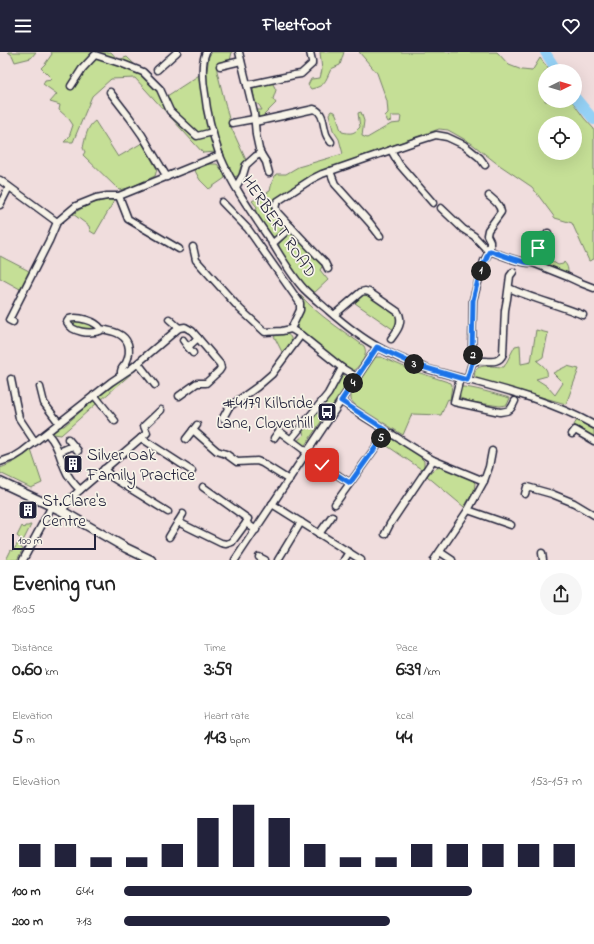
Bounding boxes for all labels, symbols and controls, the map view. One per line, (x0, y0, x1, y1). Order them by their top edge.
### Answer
text: Fleetfoot (263, 13, 331, 39)
icon: menu (12, 15, 34, 37)
icon: heart (560, 15, 582, 37)
north arrow (538, 64, 582, 108)
map controls (538, 64, 582, 160)
button: locate (538, 116, 582, 160)
street label: HERBERT ROAD (235, 171, 322, 283)
pin (521, 231, 555, 265)
icon: arrive (527, 237, 549, 259)
pin: 1 (471, 261, 491, 281)
text: 1 (479, 263, 483, 279)
pin: 2 (463, 345, 483, 365)
text: 2 (470, 347, 476, 363)
pin: 3 (404, 354, 424, 374)
text: 3 (412, 356, 416, 372)
pin: 4 (343, 373, 363, 393)
text: 4 (351, 375, 355, 391)
place label: #4179 Kilbride Lane, Cloverhill (217, 391, 313, 436)
bus stop icon: #4179 Kilbride Lane, Cloverhill (316, 401, 338, 423)
pin: 5 (371, 428, 391, 448)
text: 5 (378, 430, 384, 446)
place label: Silver Oak Family Practice (86, 443, 195, 489)
pin (305, 448, 339, 482)
building icon: Silver Oak Family Practice (62, 453, 84, 475)
icon: check (311, 454, 333, 476)
place label: St.Clare's Centre (42, 489, 107, 534)
building icon: St.Clare's Centre (17, 499, 39, 521)
scale bar (12, 532, 96, 551)
text: 100 m (18, 533, 42, 549)
text: Evening run (12, 569, 116, 601)
button: share (540, 573, 582, 615)
text: 18:05 (12, 600, 35, 619)
text: Distance (12, 640, 53, 656)
text: Time (204, 640, 226, 656)
text: Pace (396, 640, 417, 656)
text: 0.60 (12, 656, 42, 685)
text: 3:59 (204, 656, 231, 685)
text: 6:39 (396, 656, 421, 685)
text: km (42, 664, 58, 680)
text: /km (421, 664, 440, 680)
text: Elevation (12, 708, 52, 724)
text: Heart rate (204, 708, 249, 724)
text: kcal (396, 708, 414, 724)
text: 5 (12, 724, 23, 753)
text: 143 (204, 724, 227, 753)
text: 44 (396, 724, 412, 753)
text: m (23, 732, 35, 748)
text: bpm (227, 732, 250, 748)
text: Elevation (12, 772, 60, 791)
text: 153–157 m (531, 772, 582, 791)
text: 100 m (12, 882, 41, 901)
text: 6:44 (76, 882, 94, 901)
text: 200 m (12, 912, 43, 931)
text: 7:13 (76, 912, 92, 931)

